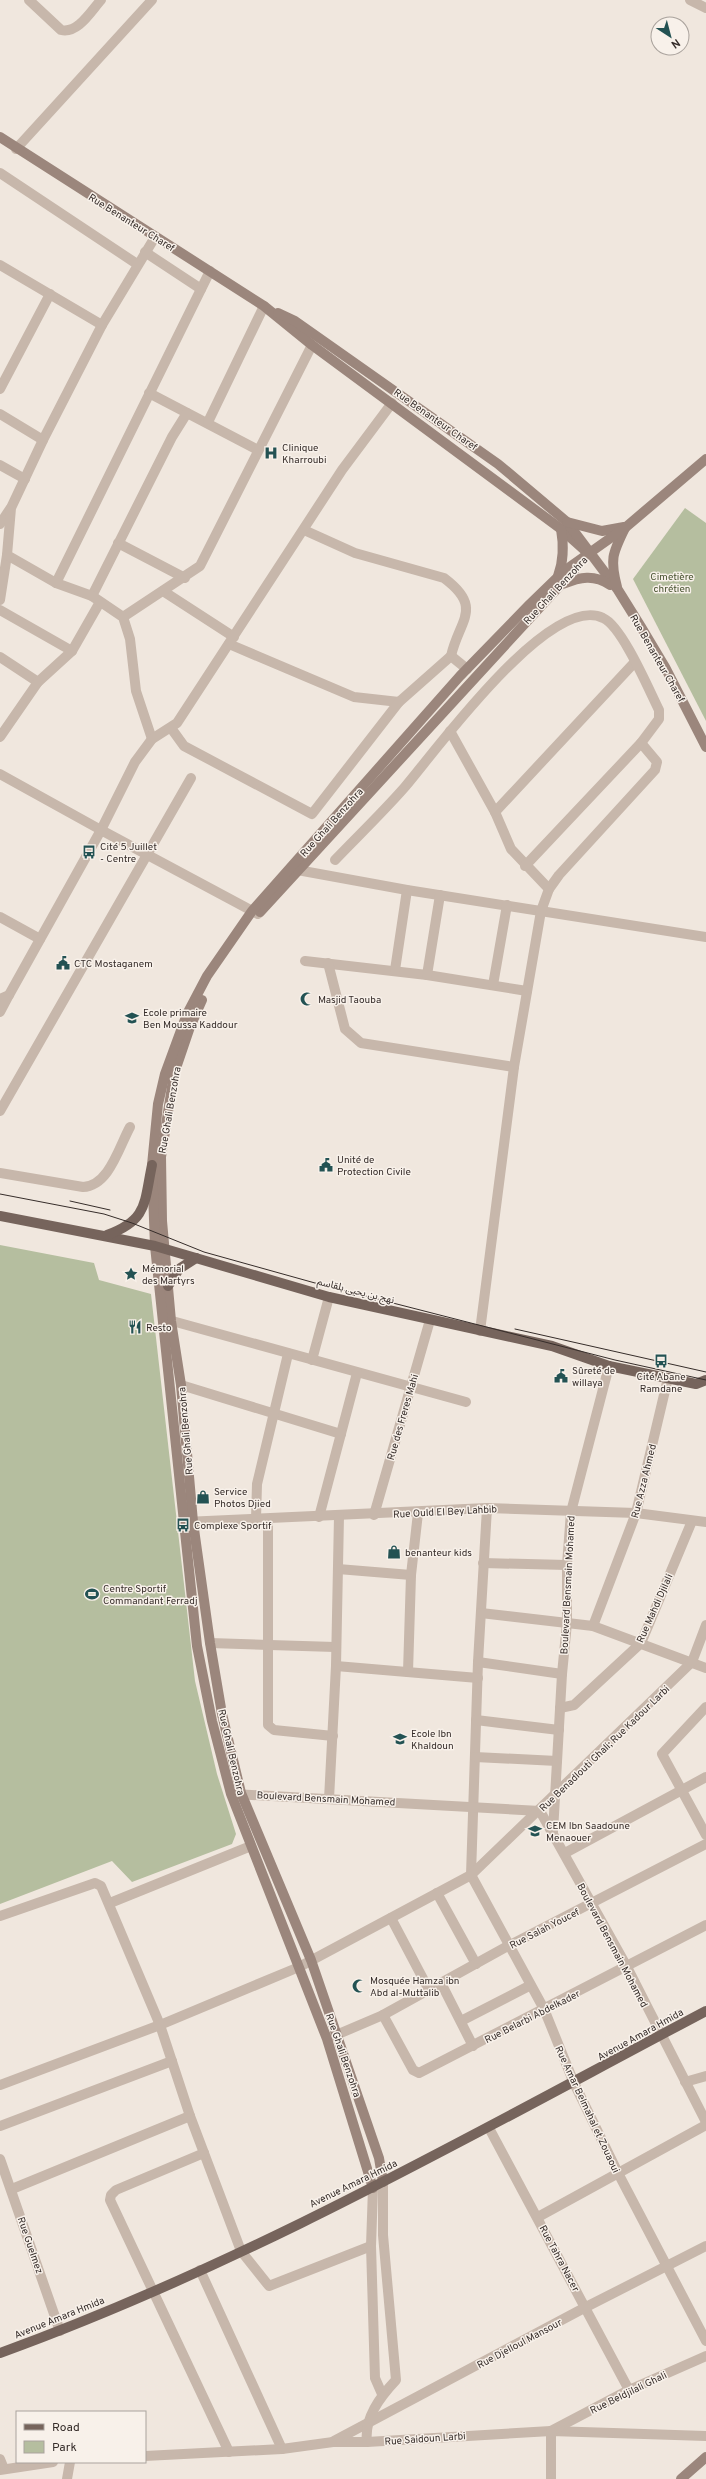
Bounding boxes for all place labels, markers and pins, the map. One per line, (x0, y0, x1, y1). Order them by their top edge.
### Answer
place label: Clinique Kharroubi (282, 442, 327, 467)
hospital icon: Clinique Kharroubi (263, 445, 279, 461)
place label: Cité 5 Juillet - Centre (100, 841, 157, 866)
bus stop icon: Cité 5 Juillet - Centre (81, 844, 97, 860)
public building icon: CTC Mostaganem (55, 955, 71, 971)
place label: CTC Mostaganem (74, 958, 153, 971)
mosque icon: Masjid Taouba (299, 991, 315, 1007)
place label: Masjid Taouba (318, 994, 381, 1007)
place label: Ecole primaire Ben Moussa Kaddour (143, 1007, 238, 1032)
school or university icon: Ecole primaire Ben Moussa Kaddour (124, 1010, 140, 1026)
place label: Unité de Protection Civile (337, 1154, 411, 1179)
public building icon: Unité de Protection Civile (318, 1157, 334, 1173)
place label: Mémorial des Martyrs (142, 1263, 195, 1288)
place icon: Mémorial des Martyrs (123, 1266, 139, 1282)
restaurant icon: Resto (127, 1319, 143, 1335)
place label: Resto (146, 1322, 172, 1335)
bus stop icon: Cité Abane Ramdane (653, 1353, 669, 1369)
place label: Sûreté de willaya (572, 1365, 615, 1390)
public building icon: Sûreté de willaya (553, 1368, 569, 1384)
place label: Cité Abane Ramdane (636, 1371, 686, 1396)
place label: Service Photos Djied (214, 1486, 271, 1511)
shop icon: Service Photos Djied (195, 1489, 211, 1505)
bus stop icon: Complexe Sportif (175, 1517, 191, 1533)
place label: Complexe Sportif (194, 1520, 272, 1533)
shop icon: benanteur kids (386, 1544, 402, 1560)
place label: benanteur kids (405, 1547, 472, 1560)
place label: Centre Sportif Commandant Ferradj (103, 1583, 198, 1608)
sports icon: Centre Sportif Commandant Ferradj (84, 1586, 100, 1602)
place label: Ecole Ibn Khaldoun (411, 1728, 454, 1753)
school or university icon: Ecole Ibn Khaldoun (392, 1731, 408, 1747)
place label: CEM Ibn Saadoune Menaouer (546, 1820, 630, 1845)
school or university icon: CEM Ibn Saadoune Menaouer (527, 1823, 543, 1839)
place label: Mosquée Hamza ibn Abd al-Muttalib (370, 1975, 459, 2000)
mosque icon: Mosquée Hamza ibn Abd al-Muttalib (351, 1978, 367, 1994)

